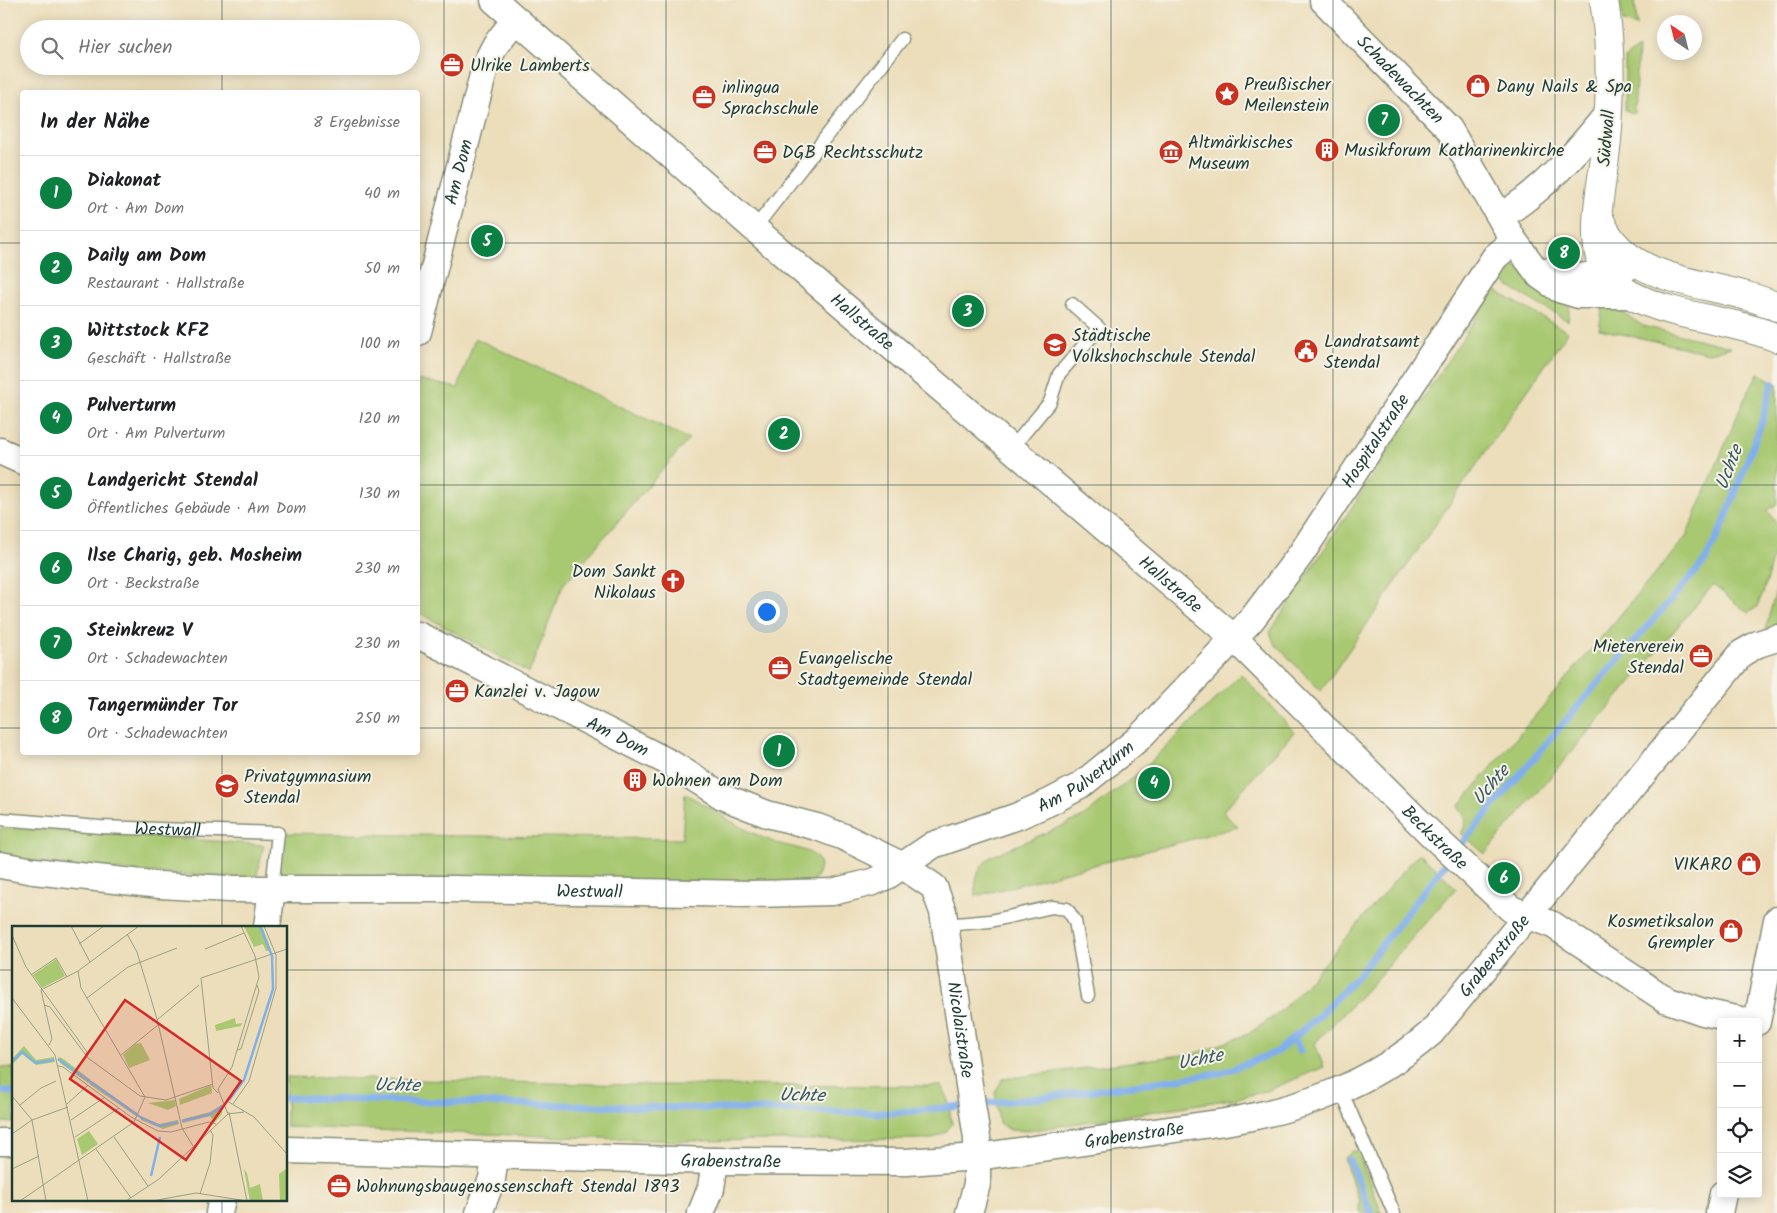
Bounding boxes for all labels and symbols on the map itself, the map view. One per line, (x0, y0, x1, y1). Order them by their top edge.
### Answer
north arrow (1657, 15, 1702, 60)
street label: Schadewachten (1349, 29, 1450, 132)
office icon: Ulrike Lamberts (439, 52, 465, 78)
place label: Ulrike Lamberts (470, 52, 590, 81)
place label: Preußischer Meilenstein (1244, 71, 1332, 121)
shop icon: Dany Nails & Spa (1465, 73, 1491, 99)
place label: Dany Nails & Spa (1496, 73, 1632, 102)
place label: inlingua Sprachschule (722, 74, 819, 124)
place icon: Preußischer Meilenstein (1214, 81, 1240, 107)
office icon: inlingua Sprachschule (691, 84, 717, 110)
pin: 7 (1368, 101, 1400, 139)
street label: Südwall (1591, 108, 1624, 168)
place label: Altmärkisches Museum (1188, 129, 1293, 179)
street label: Am Dom (438, 137, 482, 208)
building icon: Musikforum Katharinenkirche (1314, 137, 1340, 163)
place label: Musikforum Katharinenkirche (1344, 137, 1564, 166)
office icon: DGB Rechtsschutz (752, 139, 778, 165)
place label: DGB Rechtsschutz (782, 139, 923, 168)
museum icon: Altmärkisches Museum (1158, 139, 1184, 165)
pin: 5 (471, 222, 503, 260)
pin: 8 (1548, 234, 1580, 272)
street label: Hallstraße (823, 287, 900, 359)
pin: 3 (952, 292, 984, 330)
place label: Städtische Volkshochschule Stendal (1072, 322, 1256, 372)
place label: Landratsamt Stendal (1324, 328, 1421, 378)
school or university icon: Städtische Volkshochschule Stendal (1042, 332, 1068, 358)
public building icon: Landratsamt Stendal (1293, 338, 1319, 364)
street label: Hospitalstraße (1334, 388, 1418, 495)
pin: 2 (768, 415, 800, 453)
water label: Uchte (1708, 439, 1753, 495)
street label: Hallstraße (1131, 549, 1208, 621)
place label: Dom Sankt Nikolaus (572, 558, 657, 608)
church icon: Dom Sankt Nikolaus (660, 568, 686, 594)
your location (754, 599, 780, 625)
place label: Mieterverein Stendal (1593, 633, 1685, 683)
office icon: Mieterverein Stendal (1688, 643, 1714, 669)
place label: Evangelische Stadtgemeinde Stendal (798, 645, 973, 695)
office icon: Evangelische Stadtgemeinde Stendal (767, 655, 793, 681)
office icon: Kanzlei v. Jagow (444, 678, 470, 704)
place label: Kanzlei v. Jagow (474, 678, 600, 707)
street label: Am Dom (581, 710, 653, 766)
pin: 1 (763, 732, 795, 770)
street label: Am Pulverturm (1033, 734, 1142, 822)
water label: Uchte (1465, 756, 1519, 812)
place label: Privatgymnasium Stendal (244, 763, 371, 813)
pin: 4 (1138, 764, 1170, 802)
building icon: Wohnen am Dom (622, 767, 648, 793)
place label: Wohnen am Dom (652, 767, 782, 796)
school or university icon: Privatgymnasium Stendal (214, 773, 240, 799)
street label: Beckstraße (1394, 799, 1474, 878)
street label: Westwall (134, 815, 202, 846)
place label: VIKARO (1674, 851, 1732, 880)
shop icon: VIKARO (1736, 851, 1762, 877)
pin: 6 (1488, 859, 1520, 897)
street label: Westwall (556, 878, 623, 908)
place label: Kosmetiksalon Grempler (1607, 908, 1715, 958)
street label: Grabenstraße (1452, 909, 1538, 1005)
shop icon: Kosmetiksalon Grempler (1718, 918, 1744, 944)
inset map (12, 926, 288, 1200)
street label: Nicolaistraße (938, 980, 981, 1080)
water label: Uchte (1175, 1040, 1228, 1079)
water label: Uchte (374, 1071, 423, 1101)
water label: Uchte (779, 1081, 828, 1111)
street label: Grabenstraße (1083, 1115, 1186, 1158)
street label: Grabenstraße (680, 1147, 781, 1177)
office icon: Wohnungsbaugenossenschaft Stendal 1893 (326, 1173, 352, 1199)
place label: Wohnungsbaugenossenschaft Stendal 1893 (356, 1173, 679, 1202)

